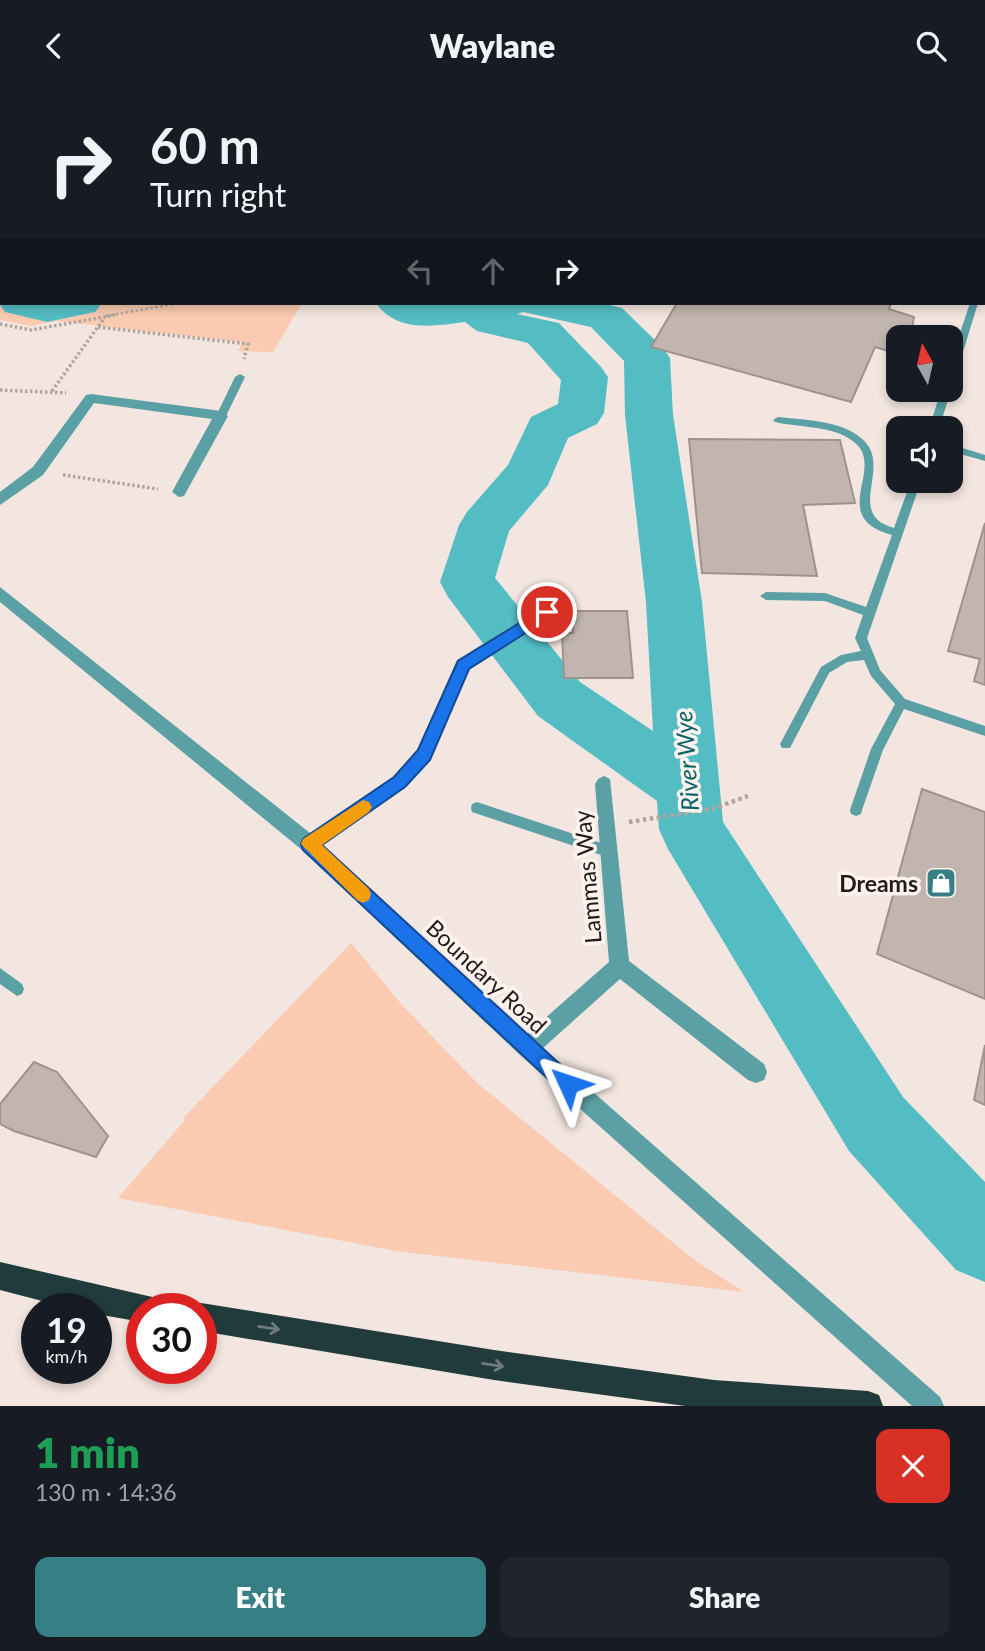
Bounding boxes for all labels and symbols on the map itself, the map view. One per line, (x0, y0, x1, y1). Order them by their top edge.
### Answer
north arrow (886, 325, 962, 403)
pin (517, 582, 577, 642)
water label: River Wye (668, 710, 704, 812)
street label: Lammas Way (567, 809, 607, 945)
shop icon: Dreams (924, 866, 958, 900)
place label: Dreams (839, 869, 918, 897)
street label: Boundary Road (421, 913, 553, 1039)
position arrow (531, 1047, 605, 1121)
speed limit sign: 30 (126, 1293, 217, 1384)
one-way arrow (257, 1322, 280, 1335)
one-way arrow (481, 1358, 504, 1371)

